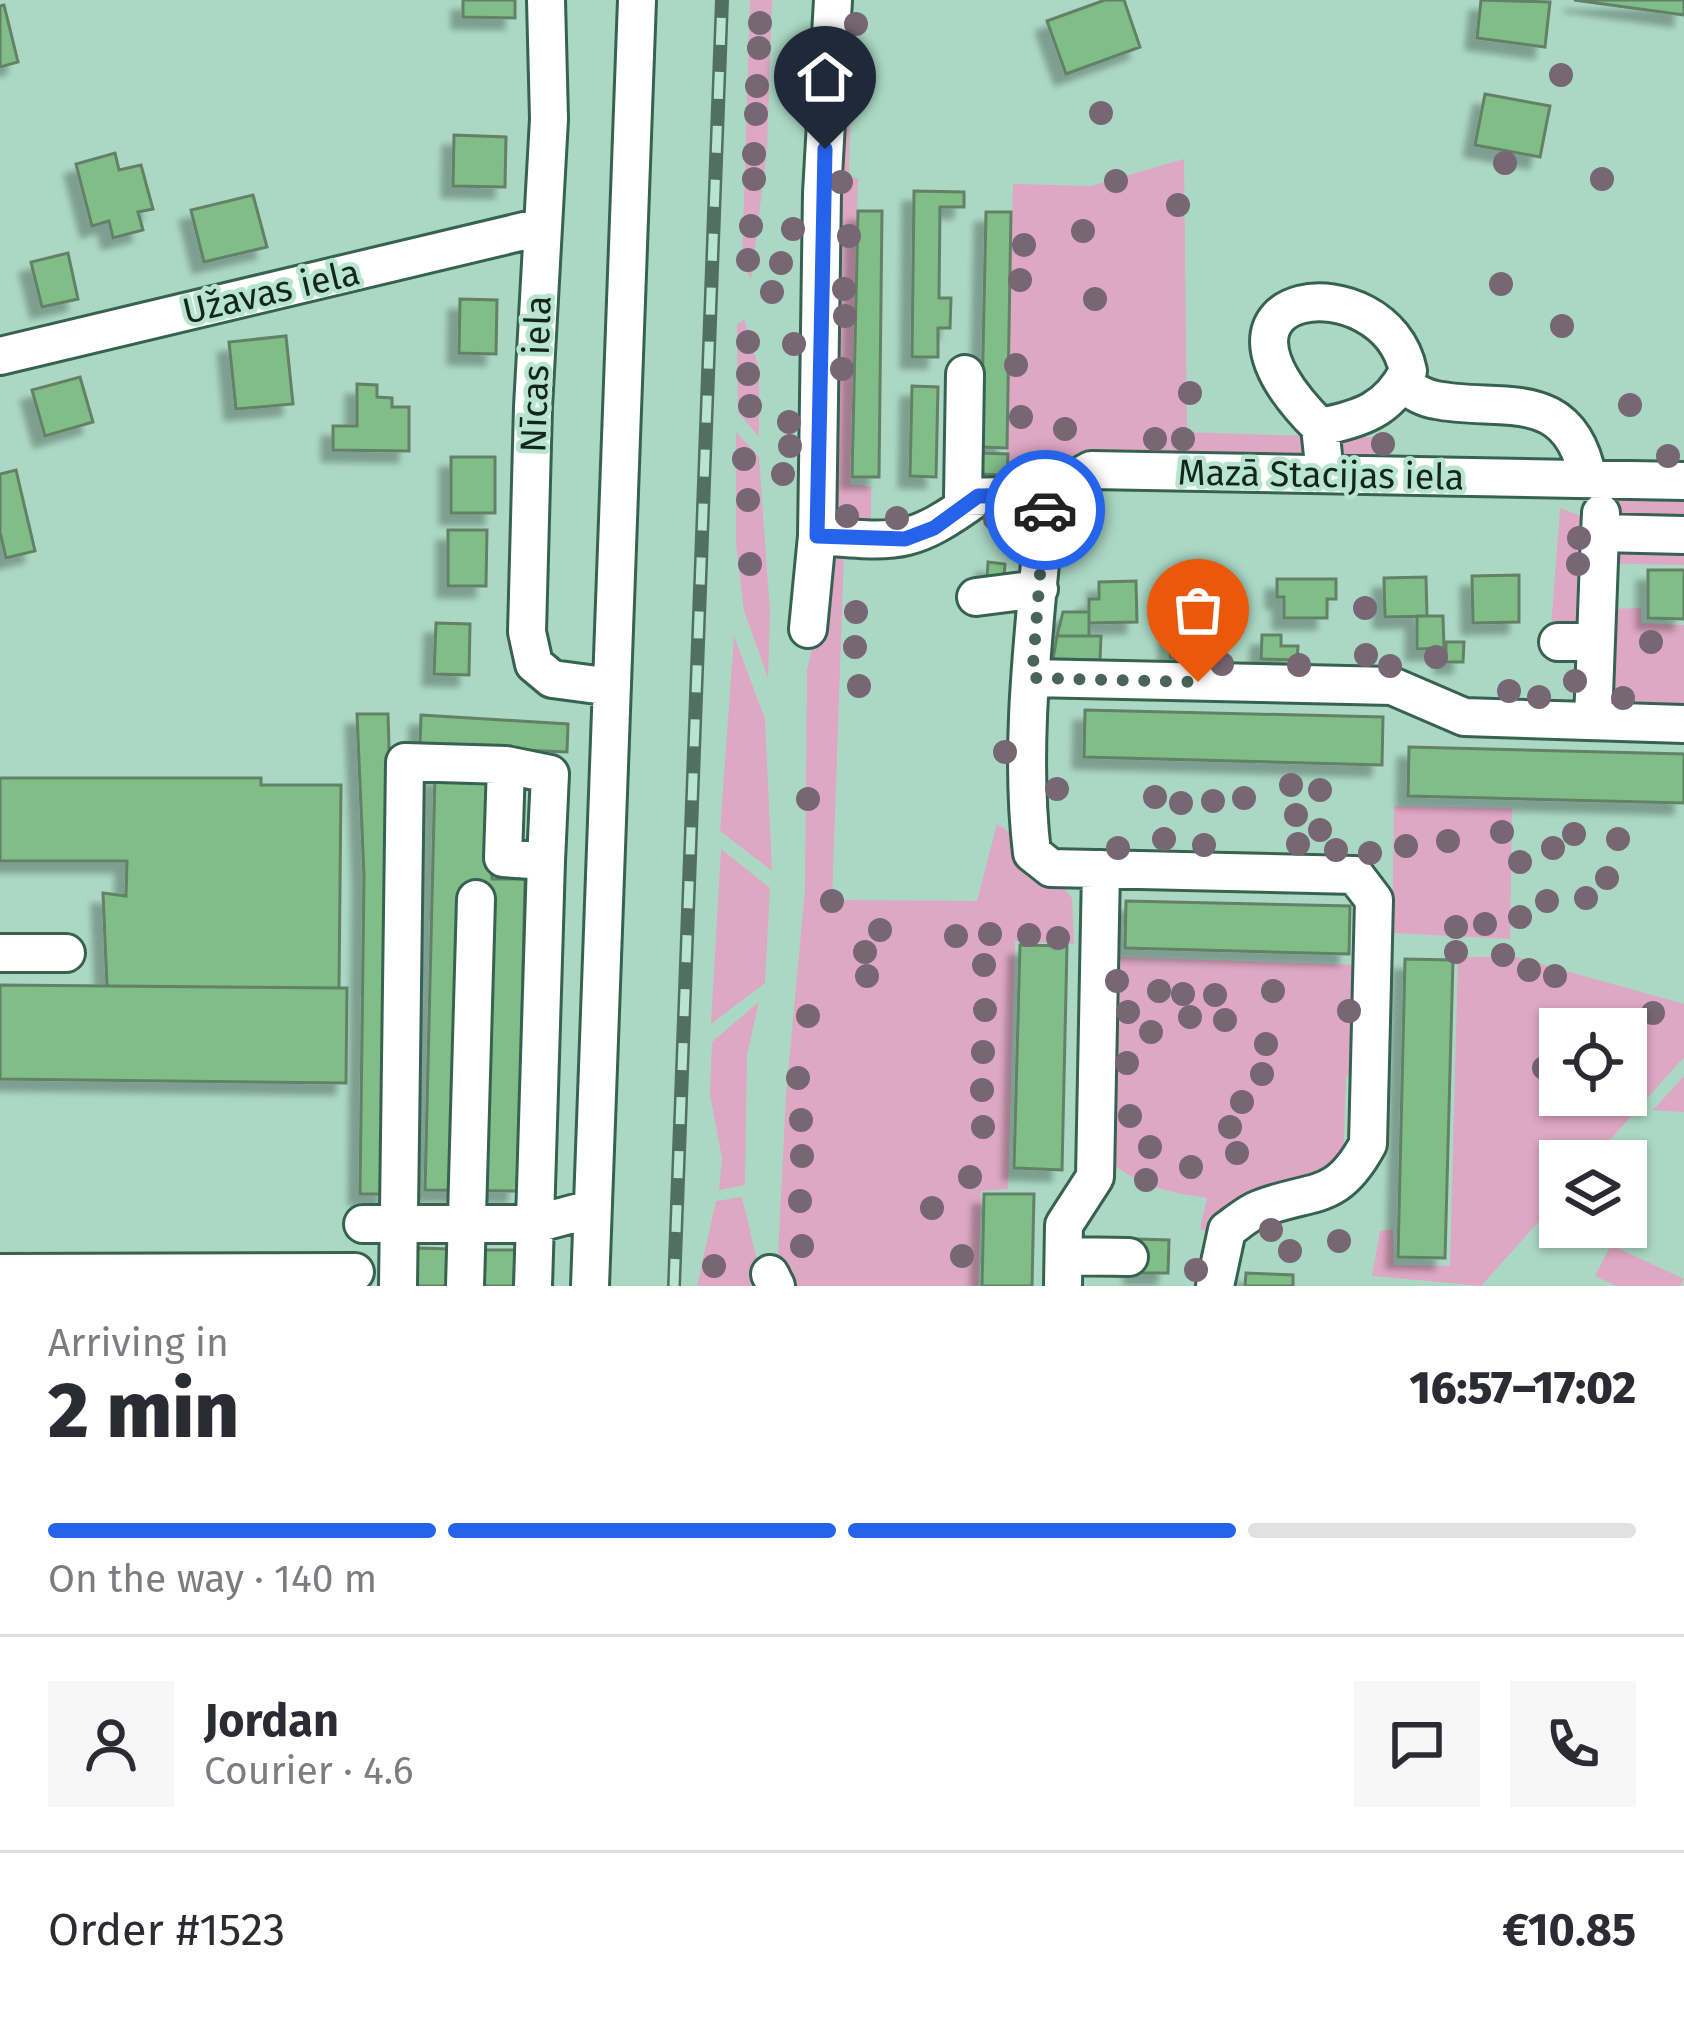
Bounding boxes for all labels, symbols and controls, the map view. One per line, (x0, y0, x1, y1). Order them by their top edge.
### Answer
pin (774, 26, 876, 149)
icon: home (792, 44, 858, 110)
street label: Užavas iela (178, 250, 364, 334)
street label: Nīcas iela (511, 295, 561, 453)
courier (985, 450, 1105, 570)
street label: Mazā Stacijas iela (1177, 451, 1465, 499)
icon: car (1012, 477, 1078, 543)
pin (1147, 559, 1249, 682)
icon: bag (1165, 577, 1231, 643)
map controls (1539, 1008, 1647, 1248)
button: locate (1539, 1008, 1647, 1116)
button: layers (1539, 1140, 1647, 1248)
text: Arriving in (48, 1320, 229, 1366)
text: 16:57–17:02 (1410, 1361, 1636, 1415)
text: 2 min (48, 1364, 239, 1458)
text: On the way · 140 m (48, 1556, 377, 1602)
button: person (48, 1681, 174, 1807)
button: chat (1354, 1681, 1480, 1807)
button: phone (1510, 1681, 1636, 1807)
text: Jordan (204, 1694, 339, 1748)
text: Courier · 4.6 (204, 1748, 413, 1794)
text: Order #1523 (48, 1903, 285, 1957)
text: €10.85 (1502, 1903, 1636, 1957)

